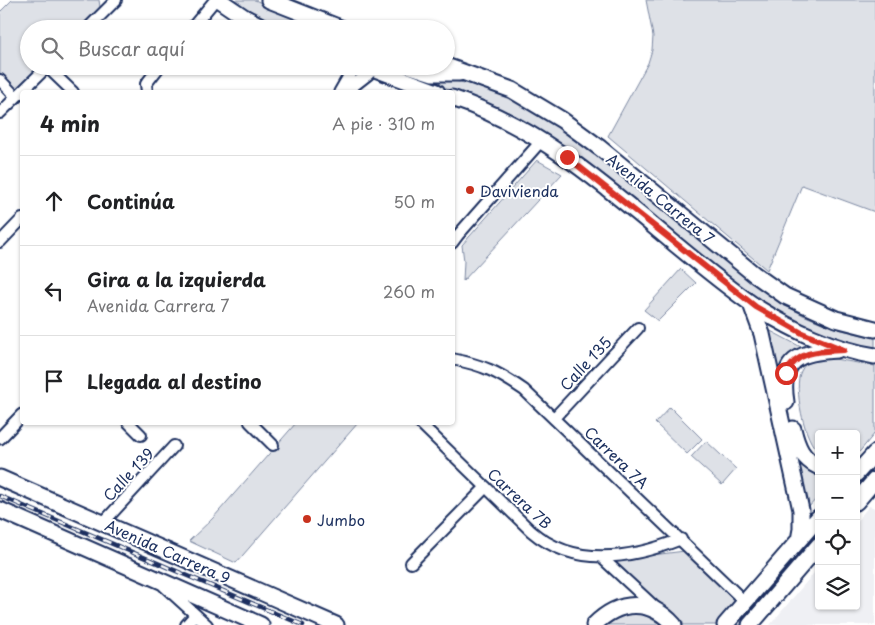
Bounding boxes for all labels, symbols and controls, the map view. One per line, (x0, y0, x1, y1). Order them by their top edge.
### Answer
search box (20, 20, 455, 75)
icon: search (38, 34, 66, 62)
text: Buscar aquí (78, 34, 185, 62)
text: 4 min (40, 107, 100, 139)
text: A pie · 310 m (332, 111, 435, 135)
route end (556, 146, 579, 169)
street label: Avenida Carrera 7 (602, 147, 720, 249)
place label: Davivienda (480, 179, 559, 202)
marker: Davivienda (464, 184, 476, 196)
icon: ahead (40, 187, 68, 215)
text: Continúa (87, 187, 175, 215)
text: 50 m (394, 189, 435, 213)
text: Gira a la izquierda (87, 265, 266, 293)
icon: left (40, 277, 68, 305)
text: 260 m (383, 279, 435, 303)
text: Avenida Carrera 7 (87, 293, 229, 317)
street label: Calle 135 (554, 331, 616, 395)
route start (775, 362, 798, 385)
icon: arrive (40, 367, 68, 395)
text: Llegada al destino (87, 367, 261, 395)
street label: Carrera 7A (580, 421, 654, 494)
map controls (815, 430, 860, 610)
button: + (815, 430, 860, 475)
street label: Calle 139 (97, 442, 159, 506)
street label: Carrera 7B (483, 462, 557, 534)
button: − (815, 475, 860, 520)
place label: Jumbo (317, 508, 365, 531)
street label: Avenida Carrera 9 (102, 513, 234, 589)
marker: Jumbo (301, 513, 313, 525)
button: locate (815, 520, 860, 565)
button: layers (815, 565, 860, 610)

